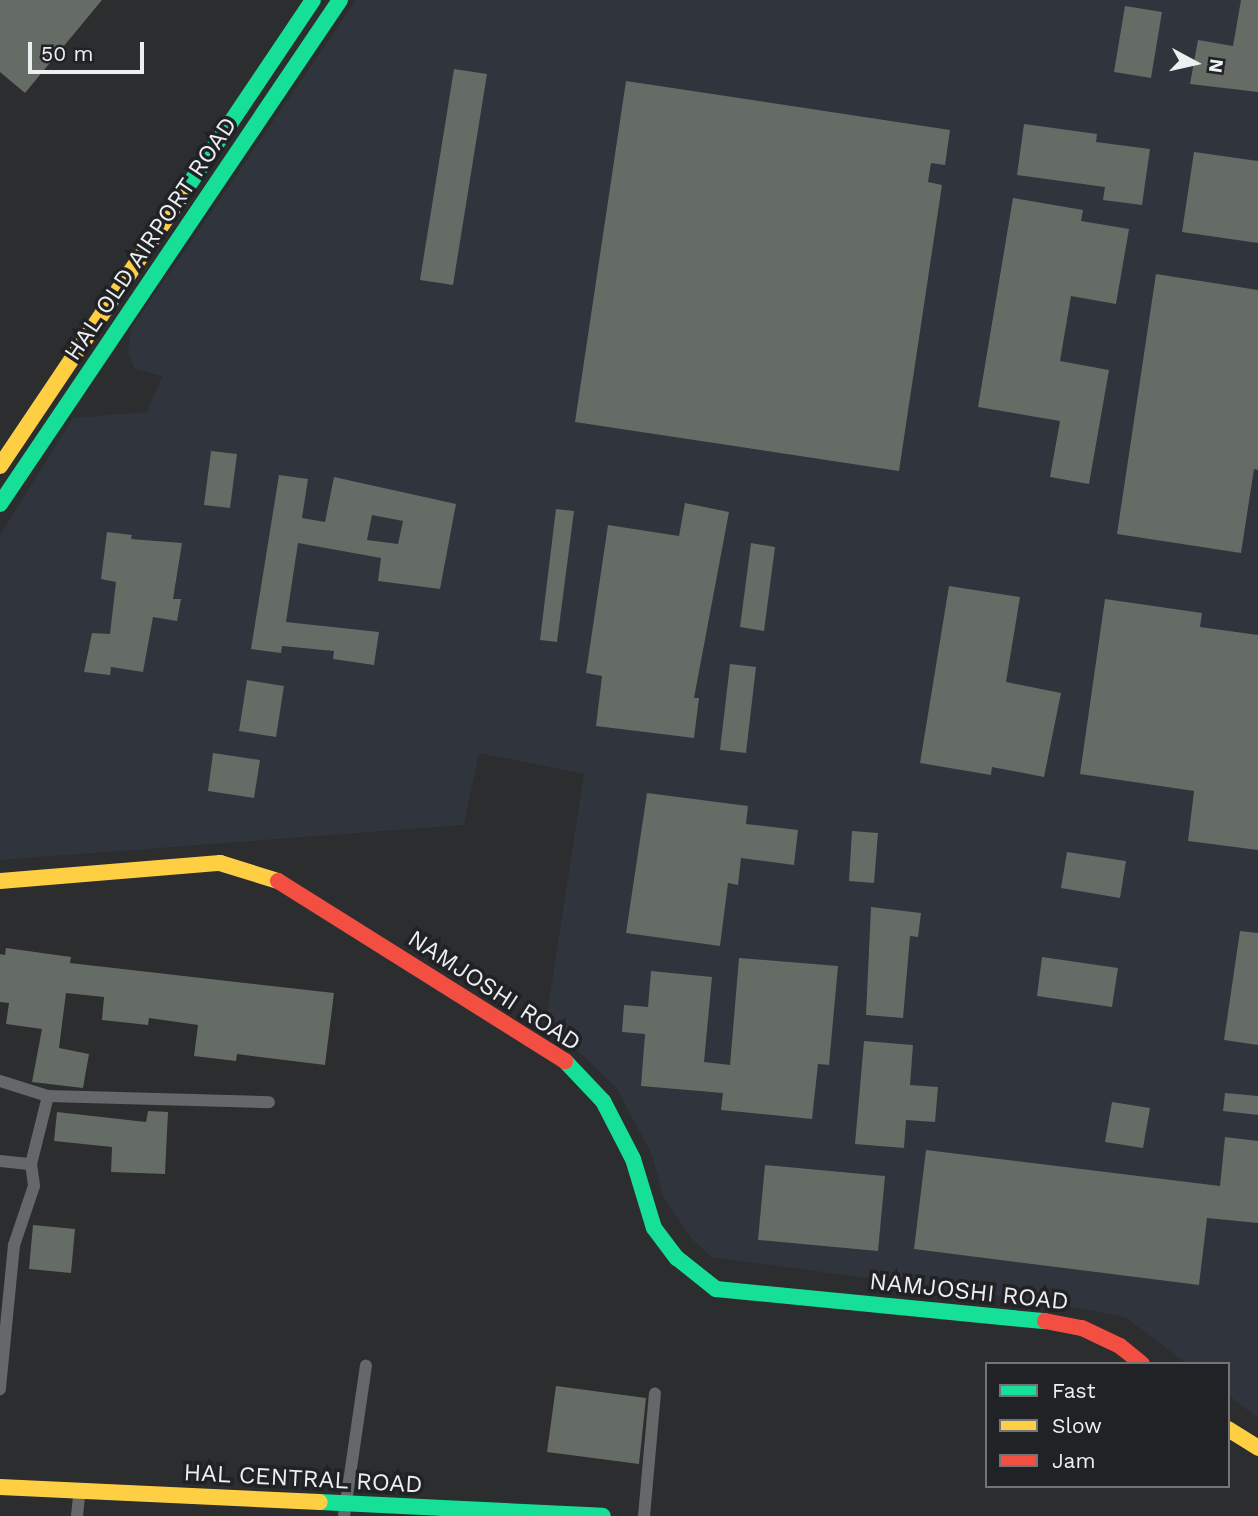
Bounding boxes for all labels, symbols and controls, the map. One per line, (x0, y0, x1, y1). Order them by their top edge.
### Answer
scale bar (32, 28, 147, 72)
north arrow (1160, 28, 1230, 98)
text: 50 m (41, 41, 93, 66)
text: N (1204, 57, 1229, 75)
street label: HAL OLD AIRPORT ROAD (58, 111, 244, 367)
street label: NAMJOSHI ROAD (402, 924, 586, 1058)
street label: NAMJOSHI ROAD (868, 1267, 1070, 1317)
legend (985, 1362, 1230, 1488)
text: Fast (1052, 1378, 1096, 1403)
text: Slow (1052, 1413, 1102, 1438)
text: Jam (1052, 1448, 1095, 1473)
street label: HAL CENTRAL ROAD (182, 1458, 424, 1500)

